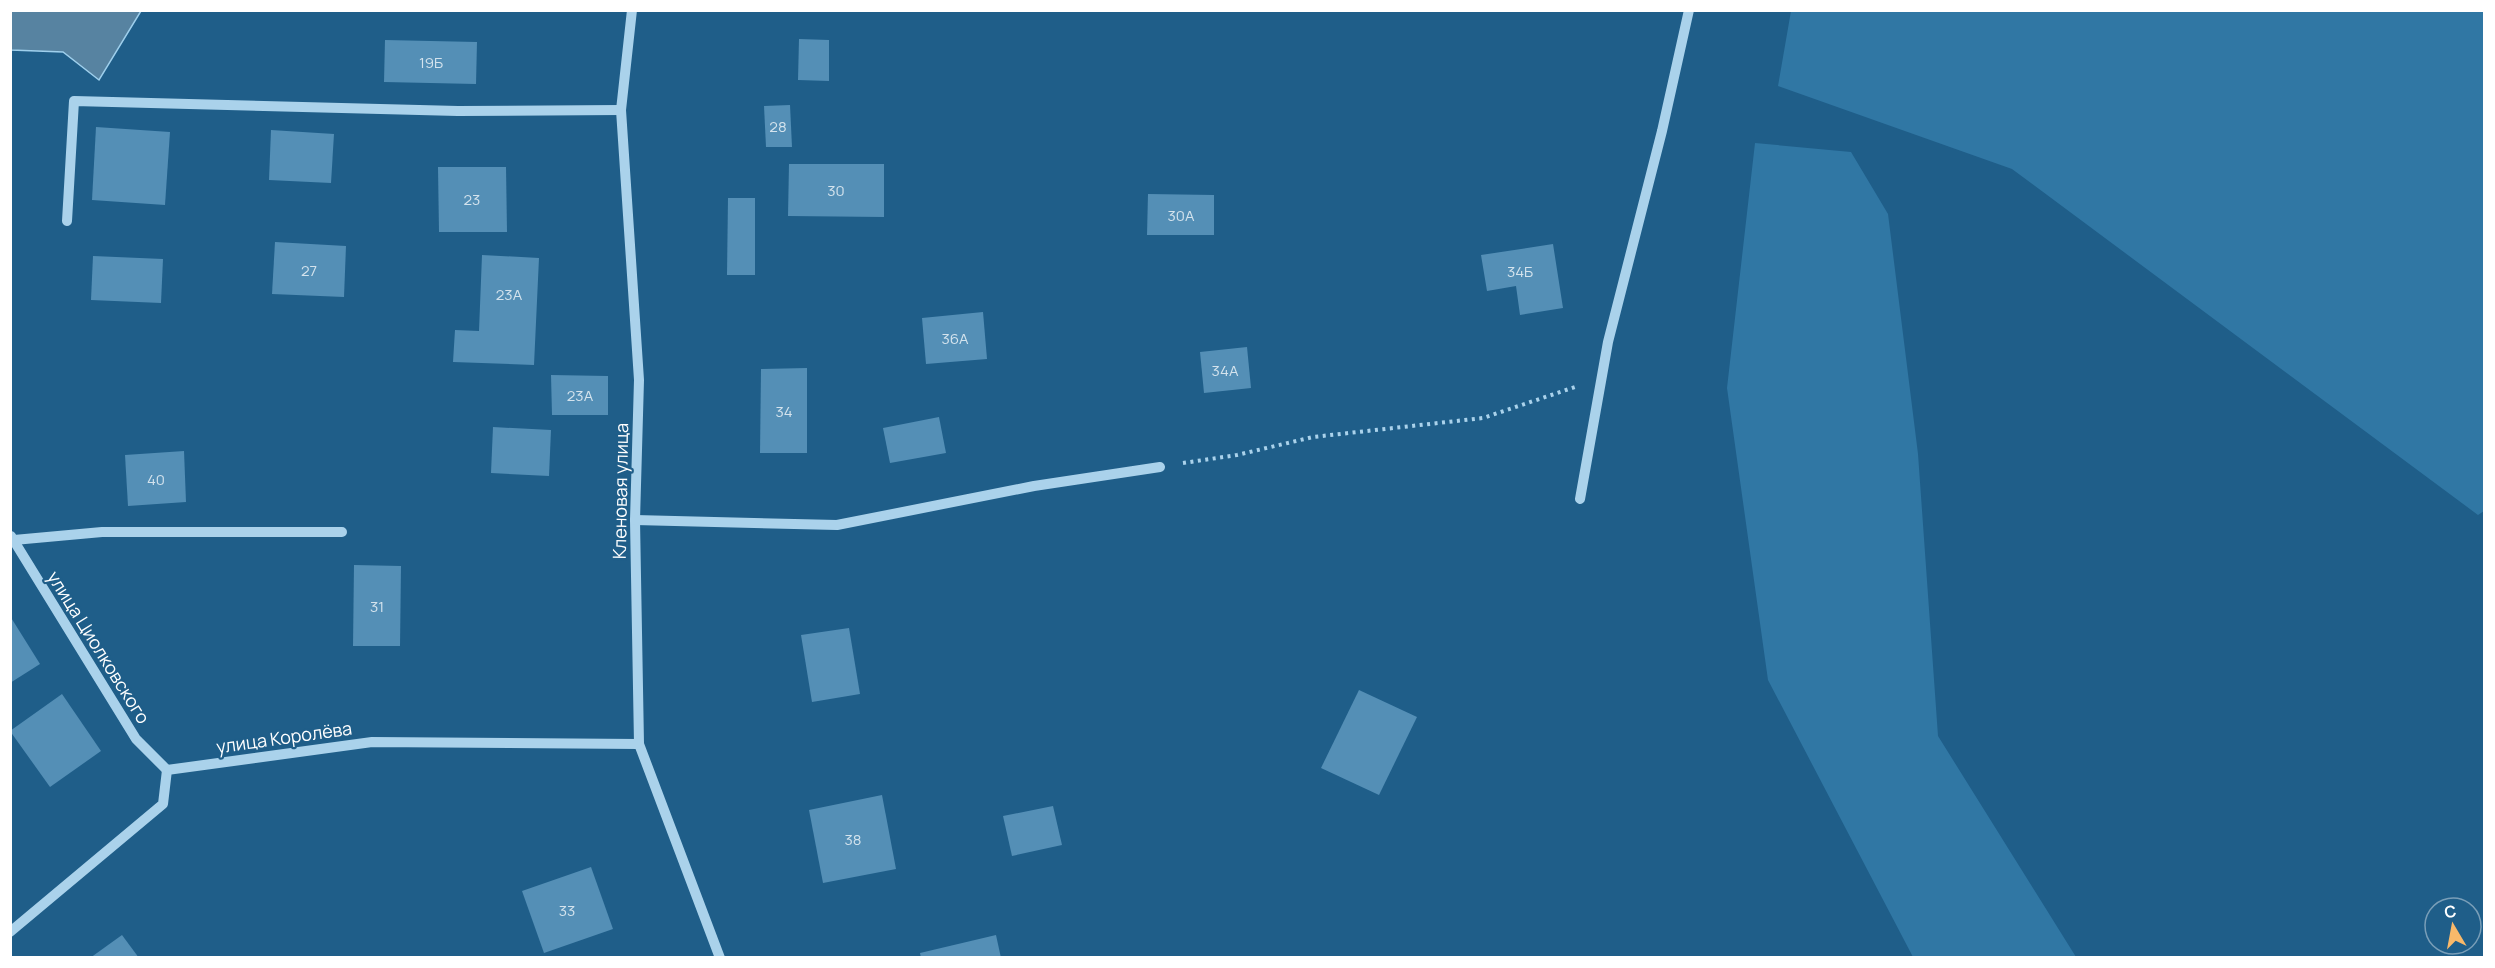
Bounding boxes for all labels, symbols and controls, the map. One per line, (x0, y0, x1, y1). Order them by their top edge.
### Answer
house number: 19Б (419, 52, 443, 73)
house number: 28 (769, 116, 787, 137)
house number: 30 (827, 180, 845, 201)
house number: 23 (464, 189, 480, 210)
house number: 30А (1168, 205, 1195, 226)
house number: 27 (301, 260, 317, 281)
house number: 34Б (1507, 261, 1533, 282)
house number: 23А (496, 284, 523, 305)
house number: 36А (941, 328, 969, 349)
house number: 34А (1212, 360, 1239, 381)
house number: 23А (567, 385, 594, 406)
house number: 34 (775, 401, 793, 422)
street label: Кленовая улица (607, 423, 633, 559)
house number: 40 (147, 469, 165, 490)
street label: улица Циолковского (42, 566, 156, 728)
house number: 31 (370, 596, 384, 617)
street label: улица Королёва (215, 716, 353, 758)
house number: 38 (844, 829, 862, 850)
north arrow (2423, 896, 2483, 956)
text: С (2443, 899, 2458, 923)
house number: 33 (559, 900, 575, 921)

